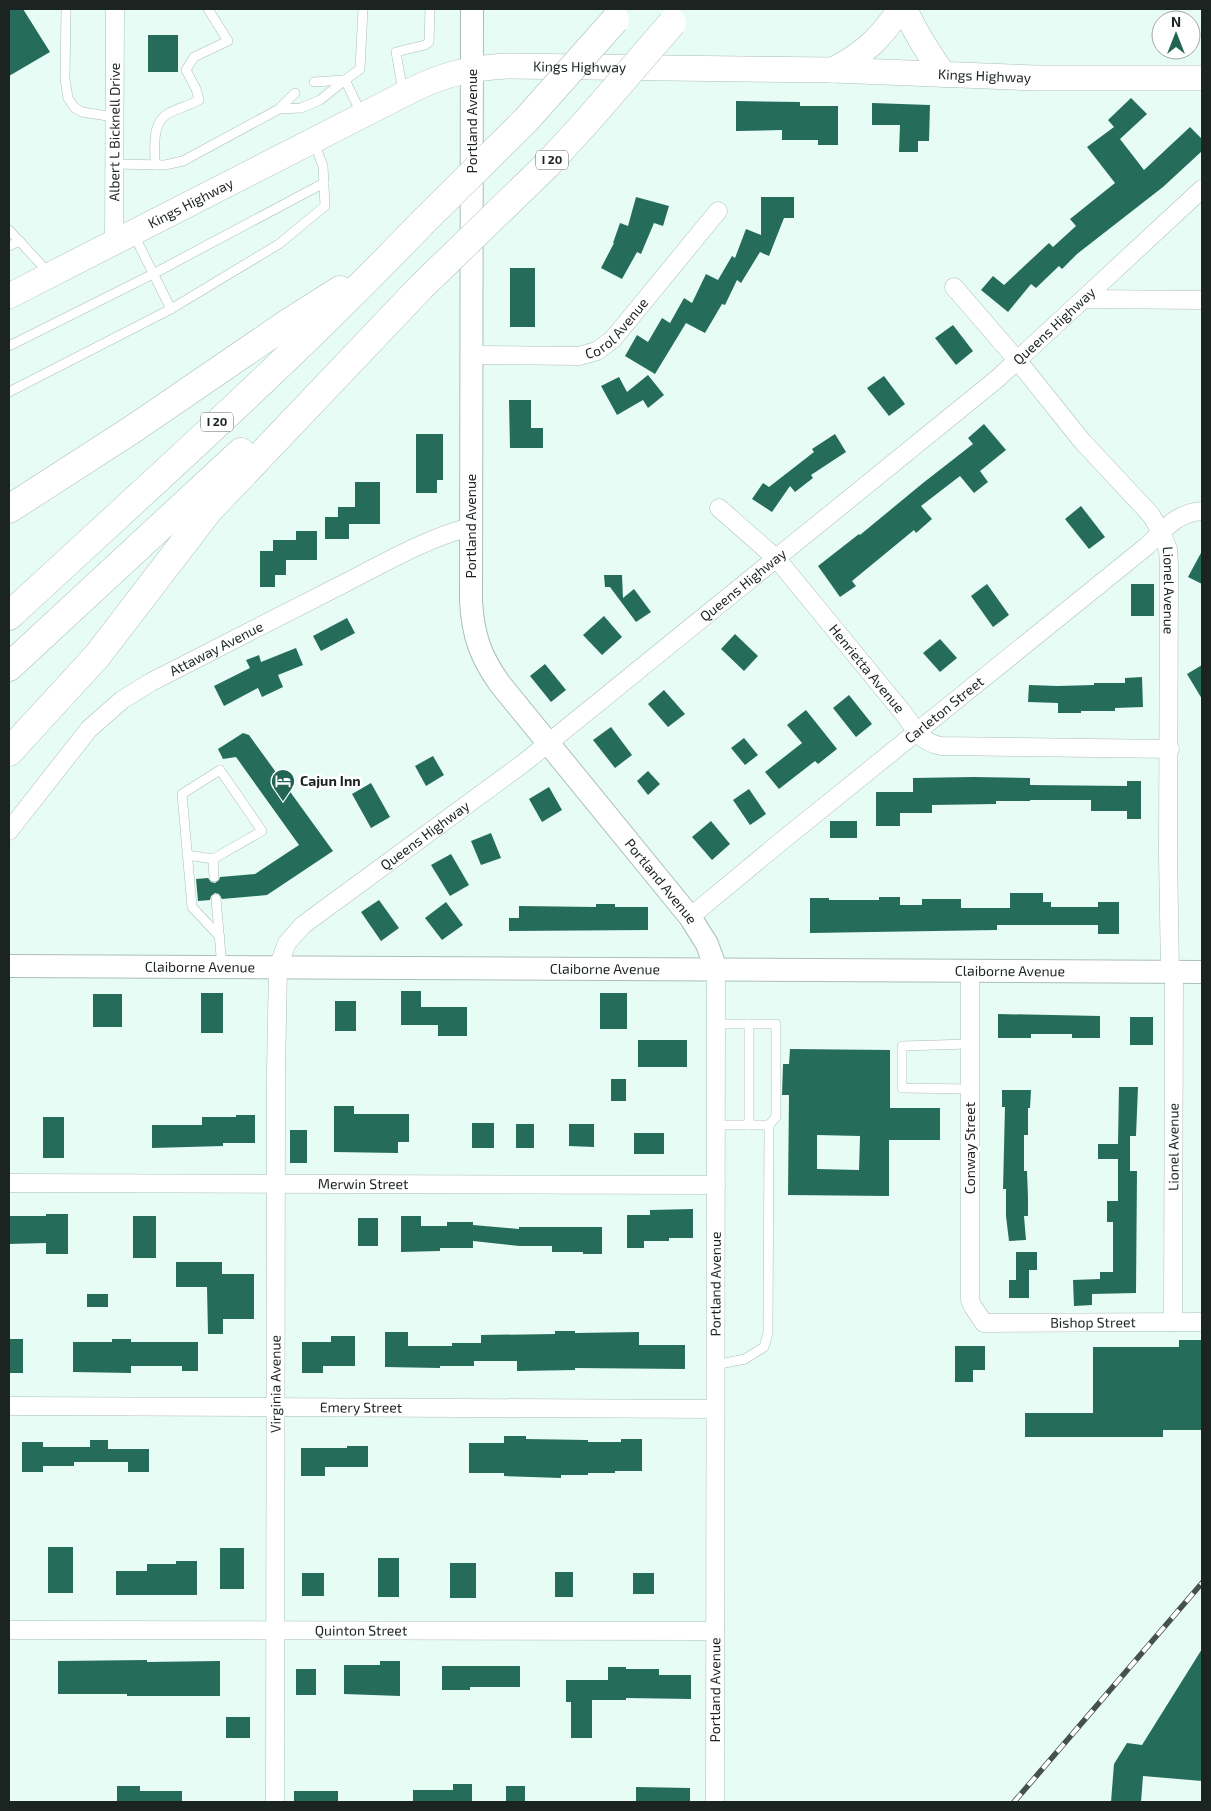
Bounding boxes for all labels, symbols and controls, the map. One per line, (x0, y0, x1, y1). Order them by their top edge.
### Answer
north arrow (1151, 10, 1201, 60)
text: N (1171, 13, 1181, 30)
street label: Kings Highway (533, 57, 627, 75)
street label: Albert L Bicknell Drive (105, 63, 123, 201)
street label: Kings Highway (938, 65, 1032, 86)
street label: Portland Avenue (463, 69, 480, 173)
road number: I 20 (536, 150, 568, 170)
street label: Kings Highway (145, 174, 236, 232)
street label: Queens Highway (1009, 283, 1099, 368)
street label: Corol Avenue (583, 294, 651, 362)
road number: I 20 (201, 412, 233, 432)
street label: Portland Avenue (462, 474, 479, 578)
street label: Queens Highway (696, 544, 790, 625)
street label: Lionel Avenue (1160, 546, 1178, 634)
street label: Attaway Avenue (166, 617, 266, 679)
street label: Henrietta Avenue (826, 620, 909, 716)
street label: Carleton Street (901, 672, 987, 746)
hotel icon: Cajun Inn (270, 768, 296, 802)
place label: Cajun Inn (300, 772, 361, 789)
street label: Queens Highway (377, 796, 473, 873)
street label: Portland Avenue (622, 835, 701, 927)
street label: Claiborne Avenue (145, 958, 255, 975)
street label: Claiborne Avenue (550, 960, 660, 977)
street label: Claiborne Avenue (955, 962, 1065, 979)
street label: Conway Street (961, 1102, 978, 1194)
street label: Lionel Avenue (1164, 1103, 1182, 1191)
street label: Merwin Street (318, 1175, 408, 1192)
street label: Portland Avenue (707, 1232, 724, 1336)
street label: Bishop Street (1050, 1313, 1136, 1331)
street label: Virginia Avenue (267, 1335, 284, 1433)
street label: Emery Street (320, 1398, 402, 1416)
street label: Quinton Street (315, 1621, 407, 1639)
street label: Portland Avenue (706, 1638, 723, 1742)

